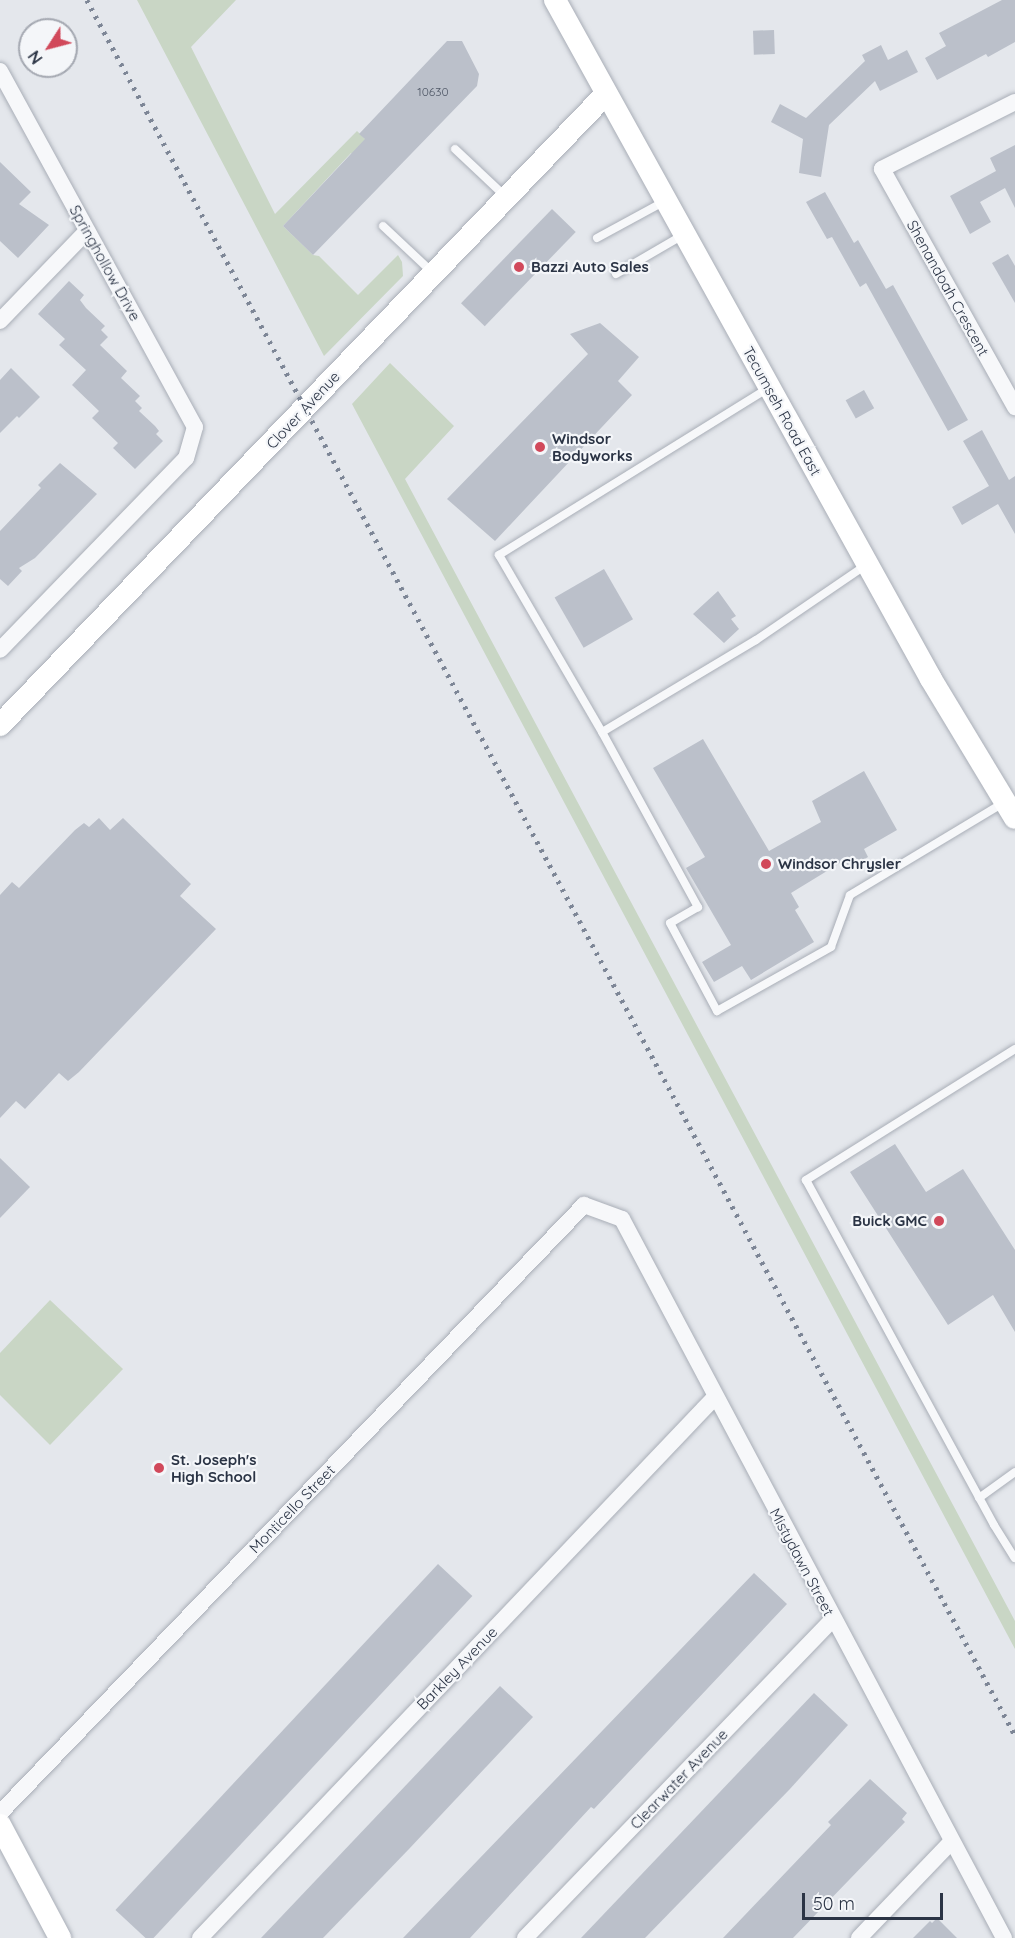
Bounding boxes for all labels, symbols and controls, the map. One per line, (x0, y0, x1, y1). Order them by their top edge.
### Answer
north arrow (18, 18, 78, 78)
text: N (24, 47, 47, 68)
house number: 10630 (417, 85, 449, 99)
street label: Springhollow Drive (66, 202, 144, 324)
street label: Shenandoah Crescent (903, 217, 993, 359)
place label: Bazzi Auto Sales (531, 258, 649, 276)
marker: Bazzi Auto Sales (512, 260, 526, 274)
street label: Tecumseh Road East (739, 343, 825, 479)
street label: Clover Avenue (262, 367, 344, 453)
place label: Windsor Bodyworks (552, 429, 632, 464)
marker: Windsor Bodyworks (533, 440, 547, 454)
place label: Windsor Chrysler (778, 855, 901, 873)
marker: Windsor Chrysler (759, 857, 773, 871)
place label: Buick GMC (852, 1212, 927, 1230)
marker: Buick GMC (932, 1214, 946, 1228)
place label: St. Joseph's High School (171, 1450, 256, 1485)
marker: St. Joseph's High School (152, 1461, 166, 1475)
street label: Monticello Street (245, 1461, 339, 1557)
street label: Mistydawn Street (766, 1505, 838, 1619)
street label: Barkley Avenue (413, 1623, 501, 1713)
street label: Clearwater Avenue (627, 1725, 731, 1833)
scale bar (805, 1881, 946, 1919)
text: 50 m (813, 1892, 855, 1915)

